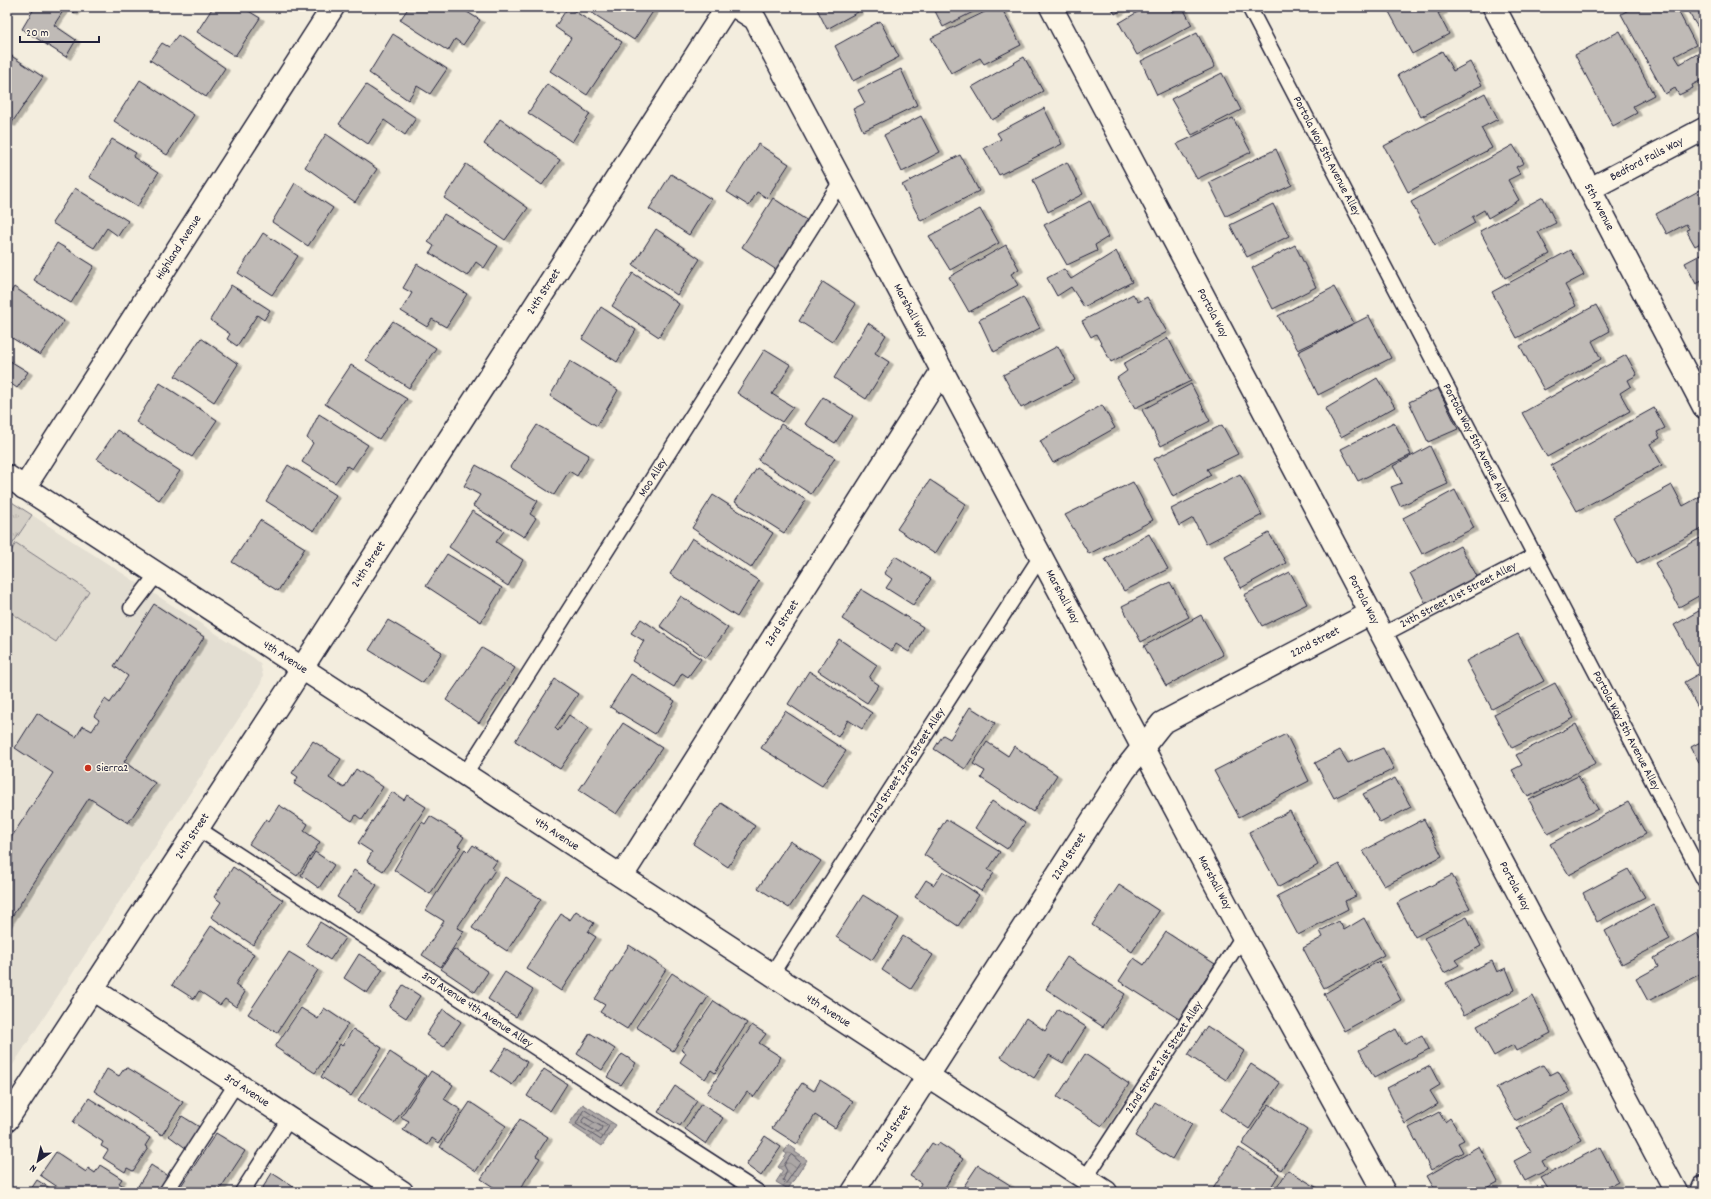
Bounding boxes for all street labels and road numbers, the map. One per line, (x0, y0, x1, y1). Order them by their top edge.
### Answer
street label: Portola Way 5th Avenue Alley (1288, 93, 1365, 220)
street label: Bedford Falls Way (1607, 132, 1687, 186)
street label: 5th Avenue (1580, 181, 1618, 234)
street label: Highland Avenue (151, 211, 206, 283)
street label: 24th Street (523, 265, 565, 318)
street label: Marshall Way (889, 281, 932, 342)
street label: Portola Way (1192, 285, 1233, 342)
street label: Portola Way 5th Avenue Alley (1438, 381, 1515, 507)
street label: Moo Alley (634, 454, 672, 500)
street label: 24th Street (347, 537, 390, 591)
street label: 24th Street 21st Street Alley (1397, 557, 1520, 633)
street label: Marshall Way (1041, 567, 1084, 628)
street label: Portola Way (1344, 572, 1384, 628)
street label: 23rd Street (761, 596, 804, 650)
street label: 22nd Street (1287, 622, 1343, 662)
street label: 4th Avenue (259, 636, 311, 678)
street label: Portola Way 5th Avenue Alley (1588, 668, 1665, 794)
street label: 22nd Street 23rd Street Alley (862, 704, 950, 827)
street label: 24th Street (171, 809, 214, 863)
street label: 4th Avenue (531, 813, 582, 855)
street label: 22nd Street (1047, 829, 1091, 884)
street label: Marshall Way (1193, 853, 1237, 914)
street label: Portola Way (1495, 858, 1535, 915)
street label: 3rd Avenue 4th Avenue Alley (418, 967, 537, 1053)
street label: 4th Avenue (802, 990, 854, 1032)
street label: 22nd Street 21st Street Alley (1121, 997, 1207, 1117)
street label: 3rd Avenue (221, 1069, 273, 1111)
street label: 22nd Street (872, 1101, 916, 1156)

